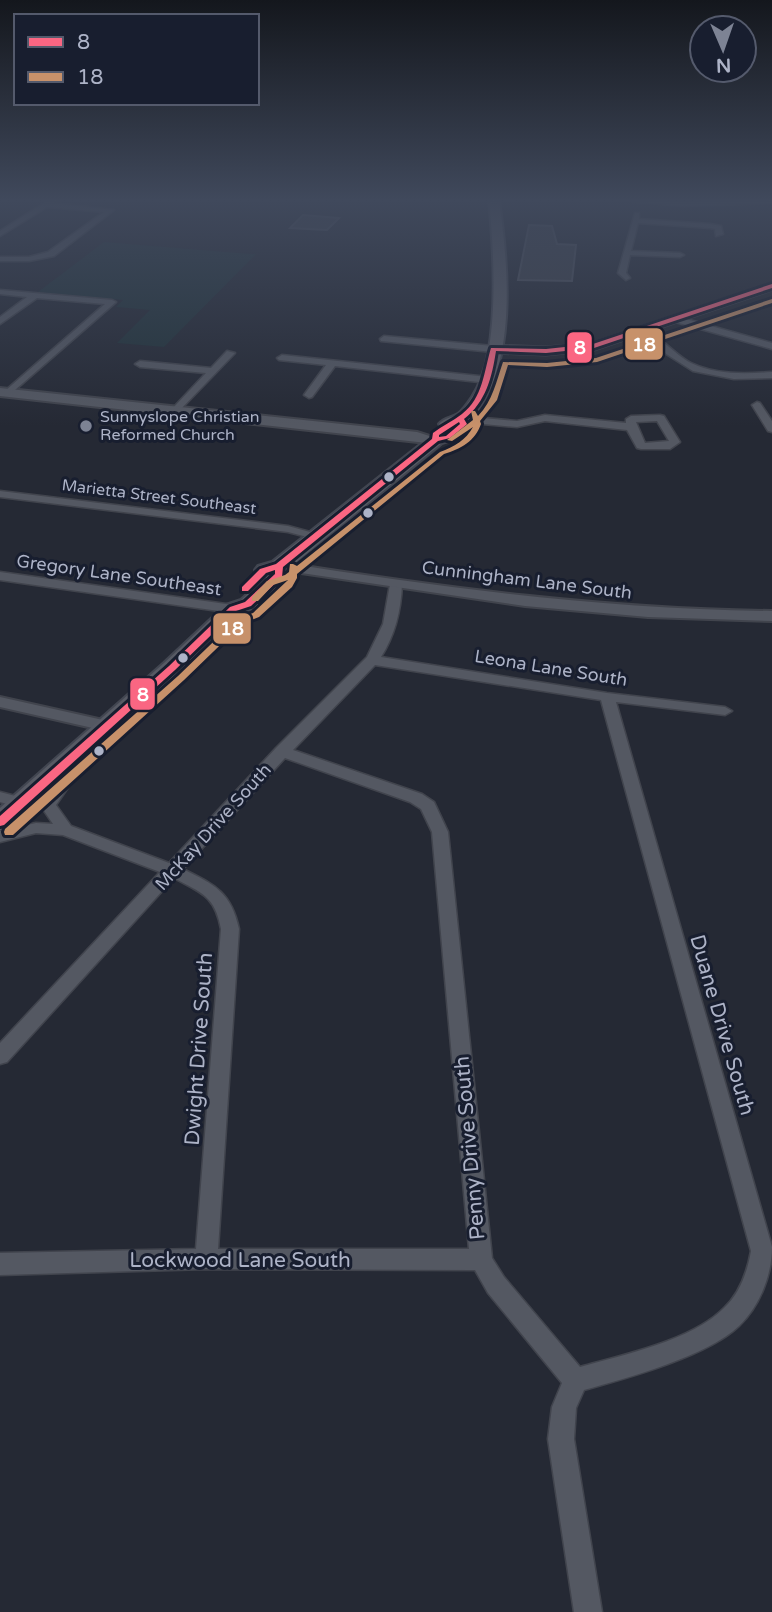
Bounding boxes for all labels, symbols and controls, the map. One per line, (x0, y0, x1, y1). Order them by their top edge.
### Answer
legend (14, 14, 259, 105)
north arrow (688, 14, 758, 84)
text: 8 (77, 30, 90, 55)
text: N (716, 54, 732, 76)
text: 18 (77, 65, 103, 90)
line badge: 18 (624, 327, 664, 361)
line badge: 8 (566, 331, 593, 364)
text: 18 (632, 334, 656, 356)
text: 8 (574, 337, 586, 359)
place label: Sunnyslope Christian Reformed Church (100, 407, 260, 445)
marker: Sunnyslope Christian Reformed Church (78, 418, 94, 434)
unlabelled marker (382, 470, 396, 484)
street label: Marietta Street Southeast (61, 475, 257, 519)
unlabelled marker (361, 506, 375, 520)
street label: Gregory Lane Southeast (15, 550, 223, 600)
street label: Cunningham Lane South (421, 556, 633, 604)
line badge: 18 (212, 612, 252, 645)
text: 18 (220, 618, 244, 640)
street label: Leona Lane South (473, 645, 629, 691)
unlabelled marker (176, 651, 190, 665)
line badge: 8 (129, 677, 156, 711)
text: 8 (137, 684, 149, 706)
unlabelled marker (92, 744, 106, 758)
street label: McKay Drive South (150, 759, 276, 895)
street label: Duane Drive South (684, 932, 760, 1118)
street label: Dwight Drive South (180, 952, 218, 1146)
street label: Penny Drive South (450, 1055, 490, 1241)
street label: Lockwood Lane South (129, 1248, 351, 1273)

